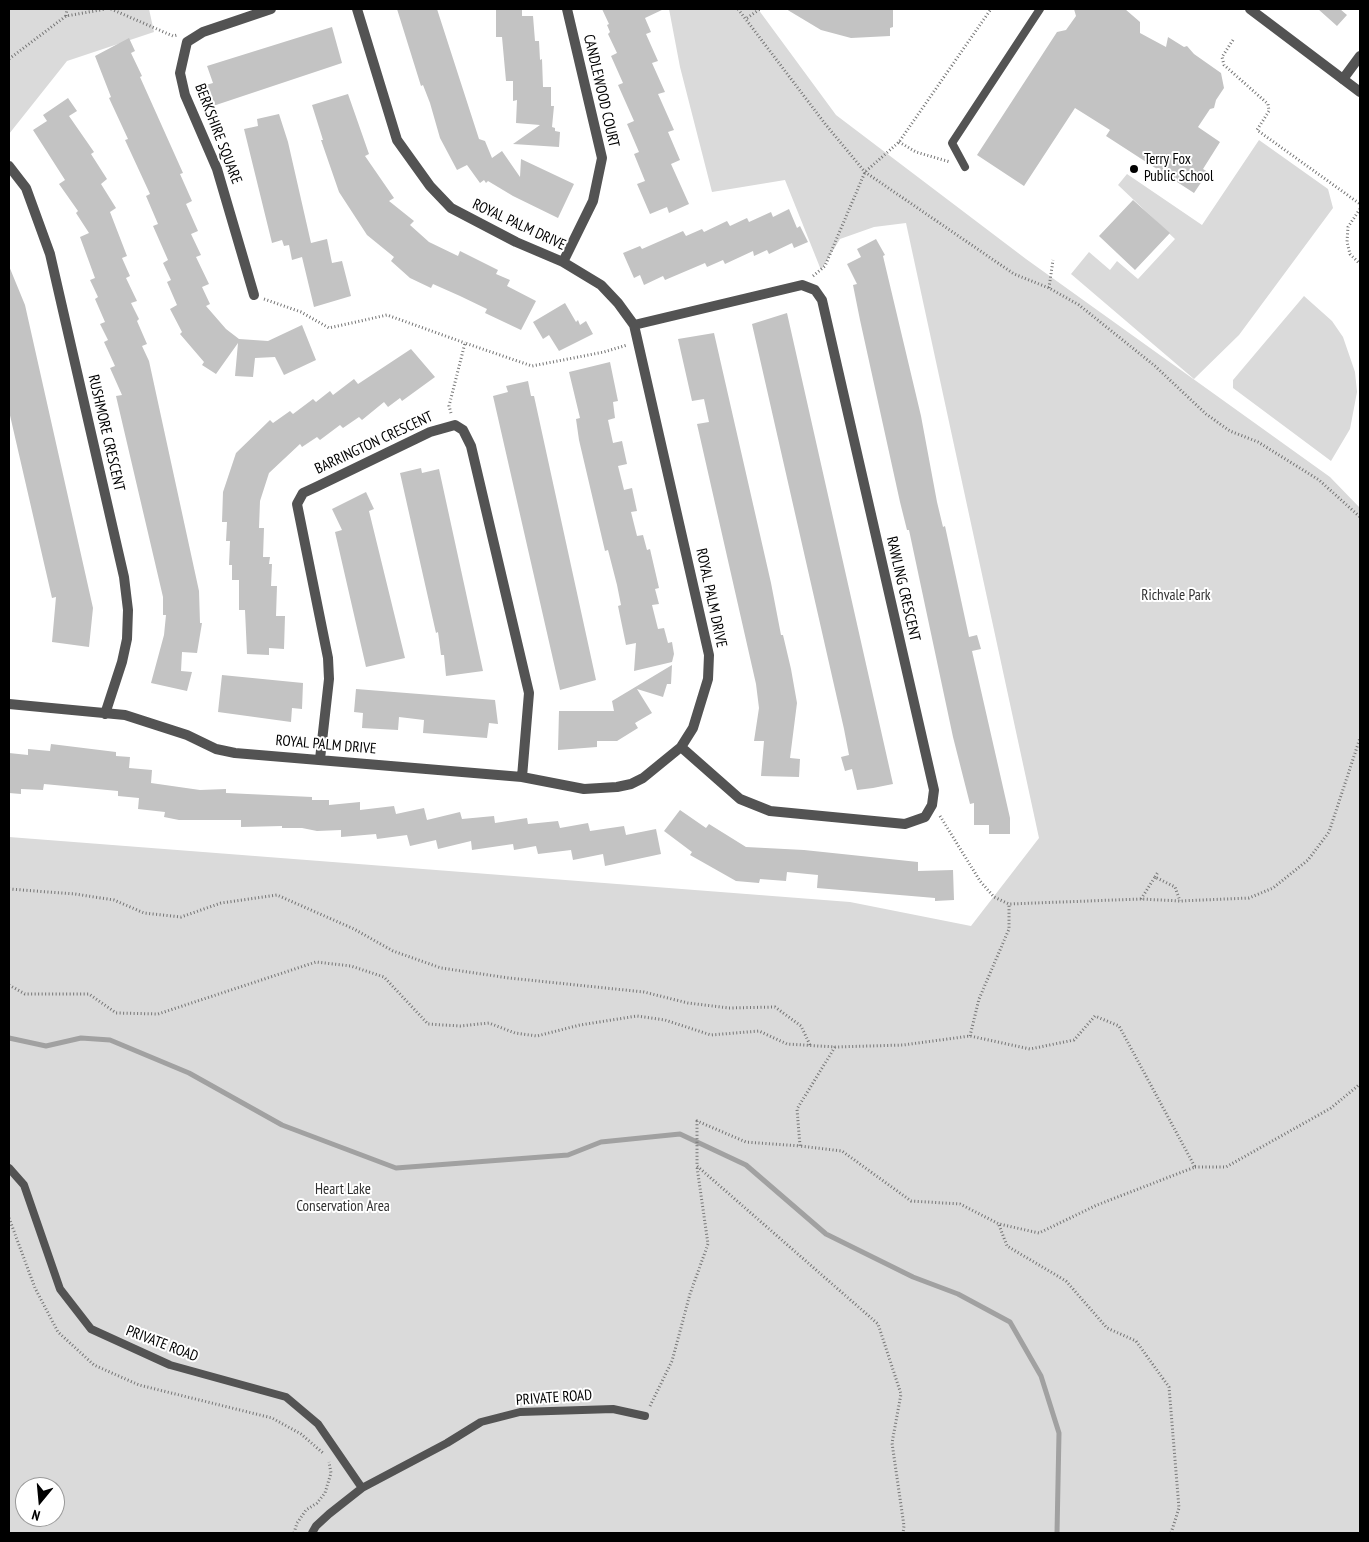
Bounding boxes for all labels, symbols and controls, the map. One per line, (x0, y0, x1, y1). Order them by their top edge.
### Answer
street label: CANDLEWOOD COURT (579, 33, 623, 149)
street label: BERKSHIRE SQUARE (191, 81, 245, 187)
place label: Terry Fox Public School (1144, 151, 1213, 186)
marker: Terry Fox Public School (1128, 163, 1140, 175)
street label: ROYAL PALM DRIVE (469, 196, 569, 254)
street label: RUSHMORE CRESCENT (84, 373, 128, 493)
street label: BARRINGTON CRESCENT (312, 408, 436, 478)
street label: RAWLING CRESCENT (882, 535, 924, 643)
street label: ROYAL PALM DRIVE (692, 547, 730, 649)
park label: Richvale Park (1141, 587, 1211, 605)
street label: ROYAL PALM DRIVE (275, 732, 377, 758)
park label: Heart Lake Conservation Area (296, 1181, 390, 1216)
street label: PRIVATE ROAD (123, 1322, 201, 1366)
street label: PRIVATE ROAD (515, 1386, 593, 1410)
north arrow (15, 1477, 65, 1527)
text: N (30, 1506, 42, 1525)

